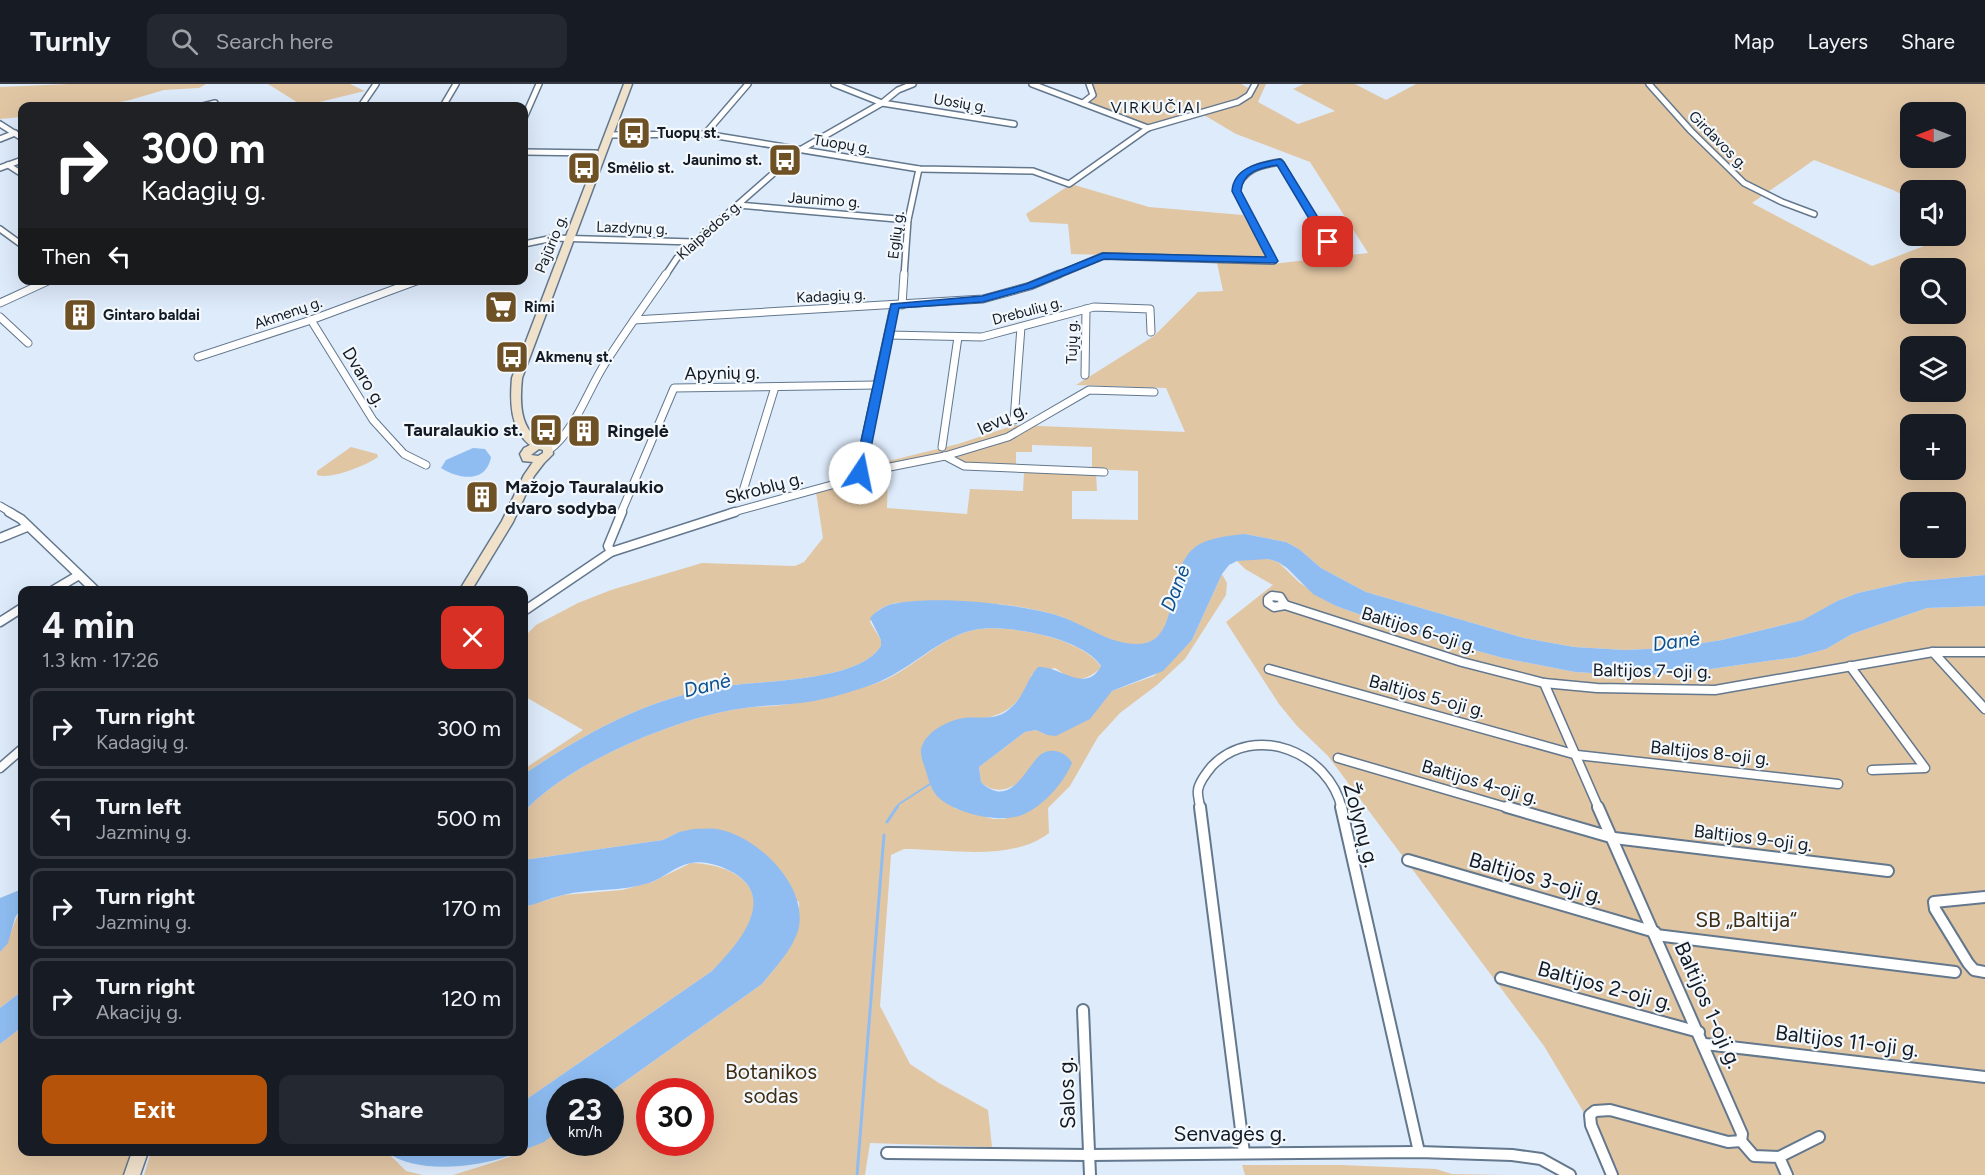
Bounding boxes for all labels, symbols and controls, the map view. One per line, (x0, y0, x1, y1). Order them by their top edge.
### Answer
search box (147, 14, 567, 68)
text: Turnly (30, 24, 111, 58)
icon: search (168, 25, 201, 58)
text: Search here (216, 28, 333, 55)
text: Map (1734, 29, 1774, 54)
text: Layers (1807, 29, 1868, 54)
text: Share (1901, 29, 1955, 54)
street label: Uosių g. (932, 90, 988, 116)
district label: VIRKUČIAI (1110, 98, 1202, 117)
north arrow (1900, 102, 1966, 168)
map controls (1900, 102, 1966, 558)
street label: Girdavos g. (1685, 107, 1751, 173)
bus stop icon: Tuopų st. (616, 115, 652, 151)
text: 300 m (141, 123, 265, 174)
place label: Tuopų st. (657, 124, 721, 142)
icon: right (42, 126, 120, 204)
street label: Tuopų g. (812, 131, 872, 157)
bus stop icon: Jaunimo st. (767, 142, 803, 178)
bus stop icon: Smėlio st. (566, 150, 602, 186)
place label: Jaunimo st. (683, 151, 762, 169)
place label: Smėlio st. (607, 159, 674, 177)
text: Kadagių g. (141, 174, 266, 207)
button: sound (1900, 180, 1966, 246)
street label: Jaunimo g. (787, 188, 861, 212)
street label: Klaipėdos g. (673, 196, 745, 264)
street label: Eglių g. (884, 210, 908, 260)
street label: Pajūrio g. (531, 212, 571, 276)
pin (1302, 216, 1353, 267)
street label: Lazdynų g. (596, 218, 668, 238)
icon: arrive (1311, 225, 1344, 258)
icon: left (103, 240, 136, 273)
text: Then (42, 243, 91, 270)
button: search (1900, 258, 1966, 324)
street label: Kadagių g. (796, 285, 866, 307)
supermarket icon: Rimi (483, 289, 519, 325)
street label: Akmenų g. (252, 293, 324, 333)
street label: Drebulių g. (990, 293, 1064, 329)
building icon: Gintaro baldai (62, 297, 98, 333)
place label: Rimi (524, 298, 555, 316)
place label: Gintaro baldai (103, 306, 200, 324)
street label: Tujų g. (1063, 320, 1081, 364)
button: layers (1900, 336, 1966, 402)
bus stop icon: Akmenų st. (494, 339, 530, 375)
street label: Dvaro g. (338, 343, 390, 411)
place label: Akmenų st. (535, 348, 613, 366)
street label: Apynių g. (684, 361, 760, 385)
street label: Ievų g. (973, 398, 1031, 440)
bus stop icon: Tauralaukio st. (528, 412, 564, 448)
building icon: Ringelė (566, 413, 602, 449)
button: + (1900, 414, 1966, 480)
place label: Tauralaukio st. (404, 419, 523, 441)
place label: Ringelė (607, 420, 669, 442)
position arrow (828, 441, 892, 505)
street label: Skroblų g. (723, 467, 805, 509)
place label: Mažojo Tauralaukio dvaro sodyba (505, 476, 664, 519)
building icon: Mažojo Tauralaukio dvaro sodyba (464, 479, 500, 515)
button: − (1900, 492, 1966, 558)
water label: Danė (1155, 561, 1195, 615)
street label: Baltijos 6-oji g. (1359, 602, 1479, 658)
text: 4 min (42, 604, 135, 647)
button: close (441, 606, 504, 669)
water label: Danė (1651, 626, 1701, 656)
text: 1.3 km · 17:26 (42, 648, 158, 672)
street label: Baltijos 7-oji g. (1593, 659, 1711, 683)
water label: Danė (681, 668, 733, 702)
street label: Baltijos 5-oji g. (1367, 670, 1487, 722)
text: Turn right (96, 703, 195, 730)
icon: right (45, 712, 78, 745)
text: 300 m (437, 715, 501, 742)
text: Kadagių g. (96, 730, 189, 754)
street label: Baltijos 8-oji g. (1649, 736, 1771, 770)
street label: Baltijos 4-oji g. (1419, 755, 1541, 809)
street label: Žolynų g. (1338, 780, 1385, 870)
text: Turn left (96, 793, 182, 820)
icon: left (45, 802, 78, 835)
text: 500 m (436, 805, 501, 832)
text: Jazminų g. (96, 820, 191, 844)
street label: Baltijos 9-oji g. (1693, 820, 1813, 856)
street label: Baltijos 3-oji g. (1466, 846, 1606, 909)
text: Turn right (96, 883, 195, 910)
icon: right (45, 892, 78, 925)
text: 170 m (442, 895, 501, 922)
park label: SB „Baltija“ (1695, 907, 1797, 932)
text: Jazminų g. (96, 910, 191, 934)
street label: Baltijos 1-oji g. (1669, 938, 1747, 1072)
street label: Baltijos 2-oji g. (1535, 955, 1675, 1016)
text: Turn right (96, 973, 195, 1000)
icon: right (45, 982, 78, 1015)
text: 120 m (441, 985, 501, 1012)
text: Akacijų g. (96, 1000, 182, 1024)
street label: Baltijos 11-oji g. (1774, 1019, 1920, 1062)
street label: Salos g. (1053, 1057, 1080, 1129)
park label: Botanikos sodas (725, 1059, 817, 1108)
button: Exit (42, 1075, 267, 1144)
button: Share (279, 1075, 504, 1144)
speed limit sign: 30 (636, 1078, 714, 1156)
text: 23 (568, 1091, 602, 1128)
street label: Senvagės g. (1174, 1121, 1286, 1146)
text: km/h (568, 1123, 602, 1141)

